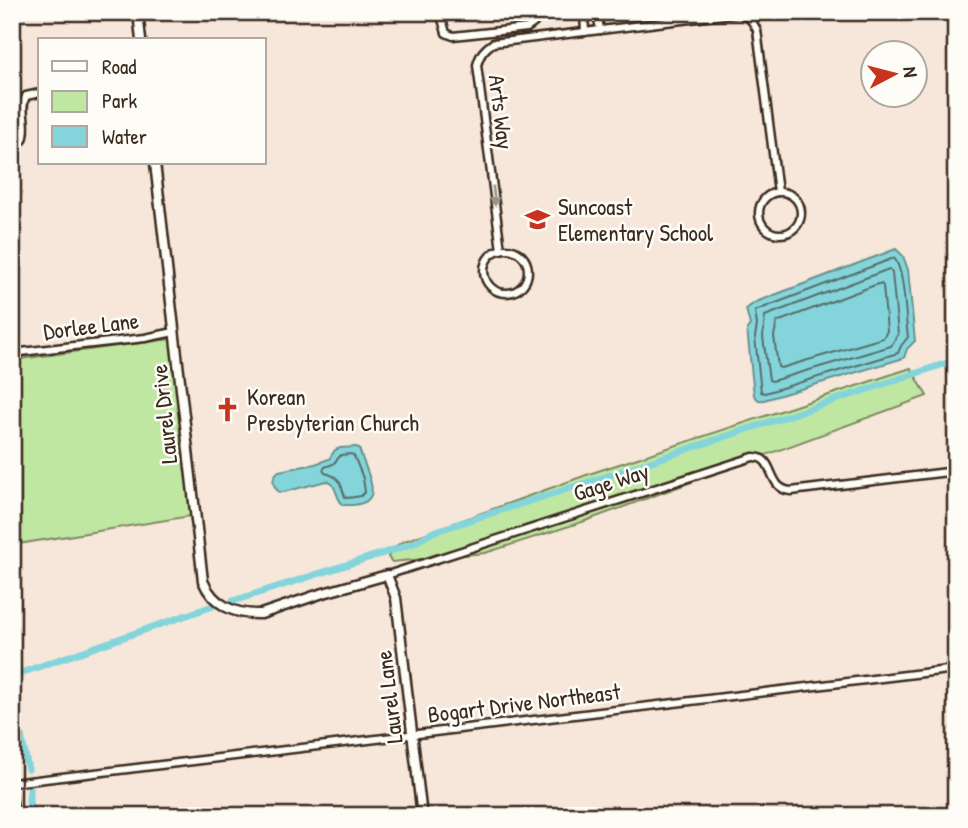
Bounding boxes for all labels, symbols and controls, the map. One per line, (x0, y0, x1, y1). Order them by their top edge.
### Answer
legend (38, 38, 266, 164)
north arrow (860, 38, 930, 108)
text: Road (102, 52, 136, 81)
text: N (897, 65, 924, 79)
street label: Arts Way (482, 73, 521, 151)
text: Park (102, 86, 137, 115)
text: Water (102, 122, 147, 151)
one-way arrow (489, 185, 500, 207)
place label: Suncoast Elementary School (558, 191, 714, 248)
school or university icon: Suncoast Elementary School (524, 206, 552, 234)
street label: Dorlee Lane (41, 304, 140, 347)
street label: Laurel Drive (143, 363, 184, 465)
place label: Korean Presbyterian Church (247, 381, 419, 438)
church icon: Korean Presbyterian Church (213, 396, 241, 424)
street label: Gage Way (569, 455, 653, 508)
street label: Laurel Lane (367, 649, 410, 745)
street label: Bogart Drive Northeast (426, 675, 623, 730)

